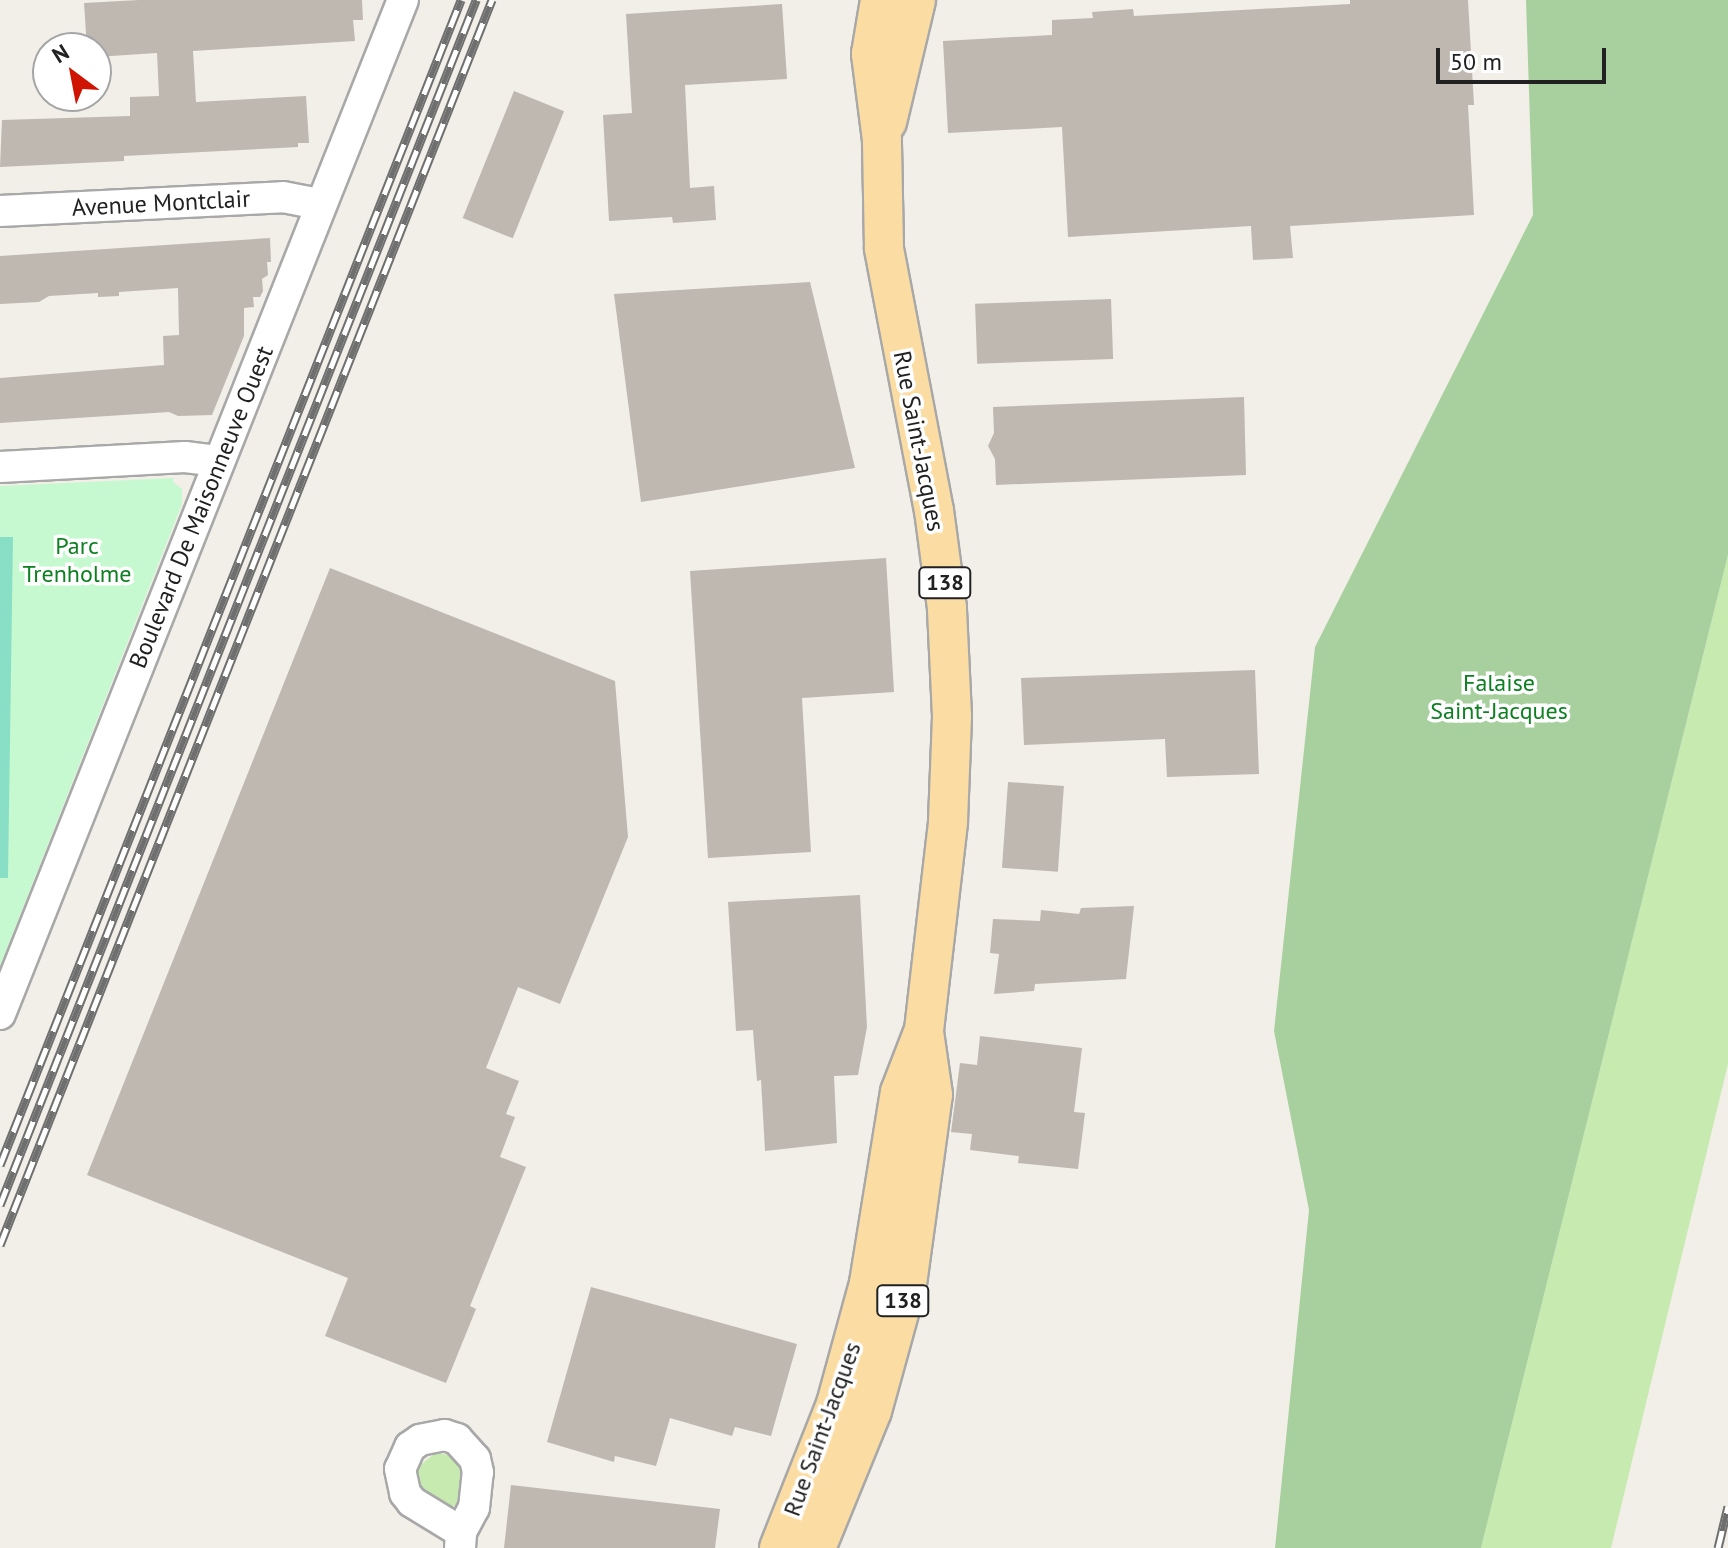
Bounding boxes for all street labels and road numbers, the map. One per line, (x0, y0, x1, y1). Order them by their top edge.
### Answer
street label: Avenue Montclair (71, 184, 251, 222)
street label: Boulevard De Maisonneuve Ouest (123, 342, 279, 672)
street label: Rue Saint-Jacques (887, 348, 951, 534)
road number: 138 (917, 565, 973, 601)
road number: 138 (875, 1283, 931, 1319)
street label: Rue Saint-Jacques (777, 1338, 867, 1520)

